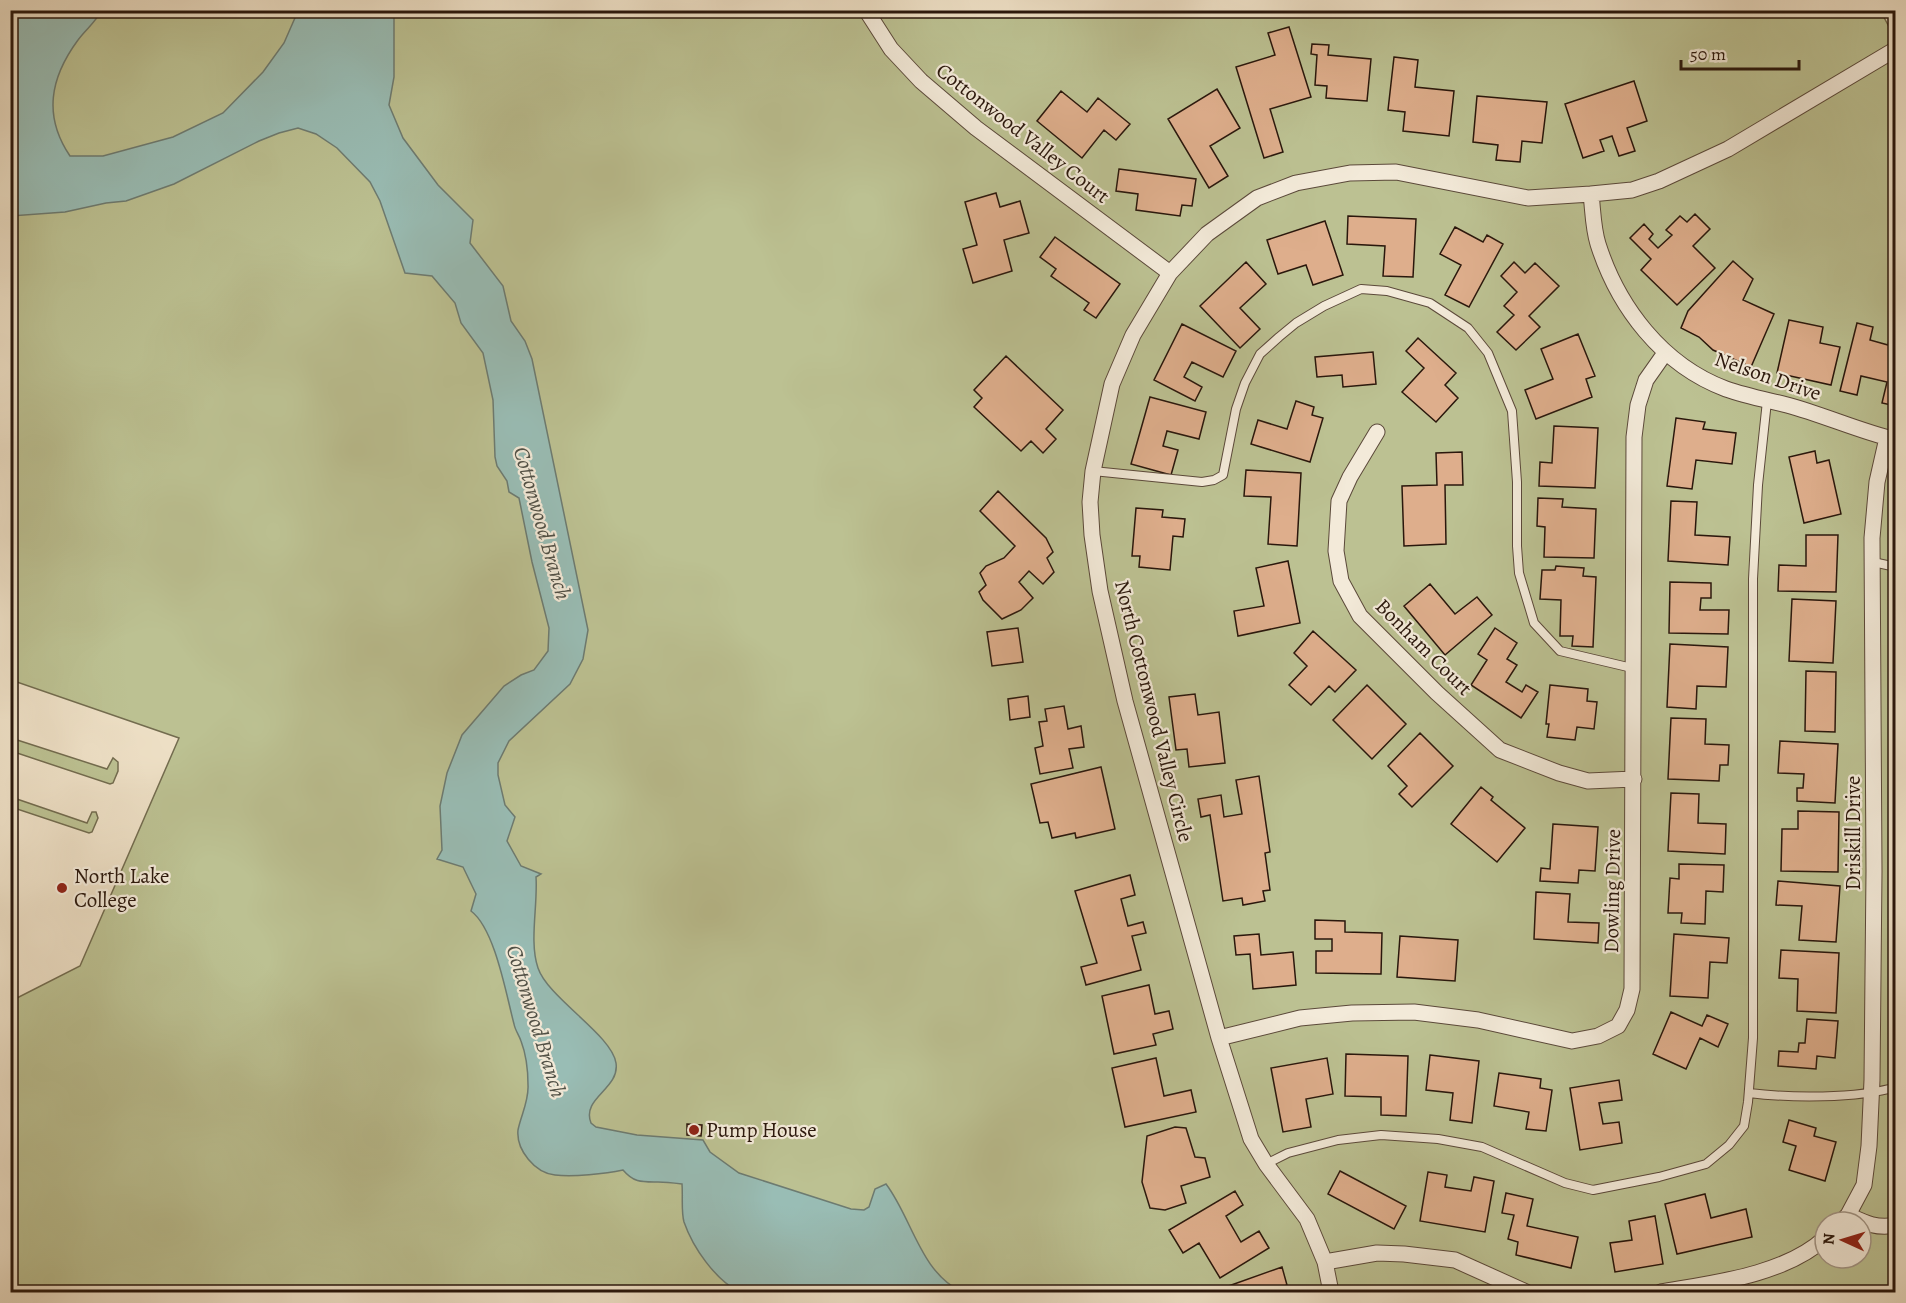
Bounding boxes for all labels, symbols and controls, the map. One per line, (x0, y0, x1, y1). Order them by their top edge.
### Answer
scale bar (1681, 33, 1800, 71)
text: 50 m (1690, 42, 1726, 66)
street label: Cottonwood Valley Court (930, 56, 1116, 210)
street label: Nelson Drive (1711, 345, 1825, 407)
water label: Cottonwood Branch (506, 443, 578, 603)
street label: North Cottonwood Valley Circle (1108, 577, 1200, 845)
street label: Bonham Court (1369, 592, 1479, 702)
street label: Driskill Drive (1839, 775, 1867, 891)
street label: Dowling Drive (1597, 829, 1627, 953)
place label: North Lake College (74, 862, 169, 914)
marker: North Lake College (55, 881, 69, 895)
water label: Cottonwood Branch (499, 941, 574, 1101)
place label: Pump House (706, 1116, 817, 1144)
marker: Pump House (687, 1123, 701, 1137)
north arrow (1813, 1210, 1873, 1270)
text: N (1818, 1232, 1840, 1246)

